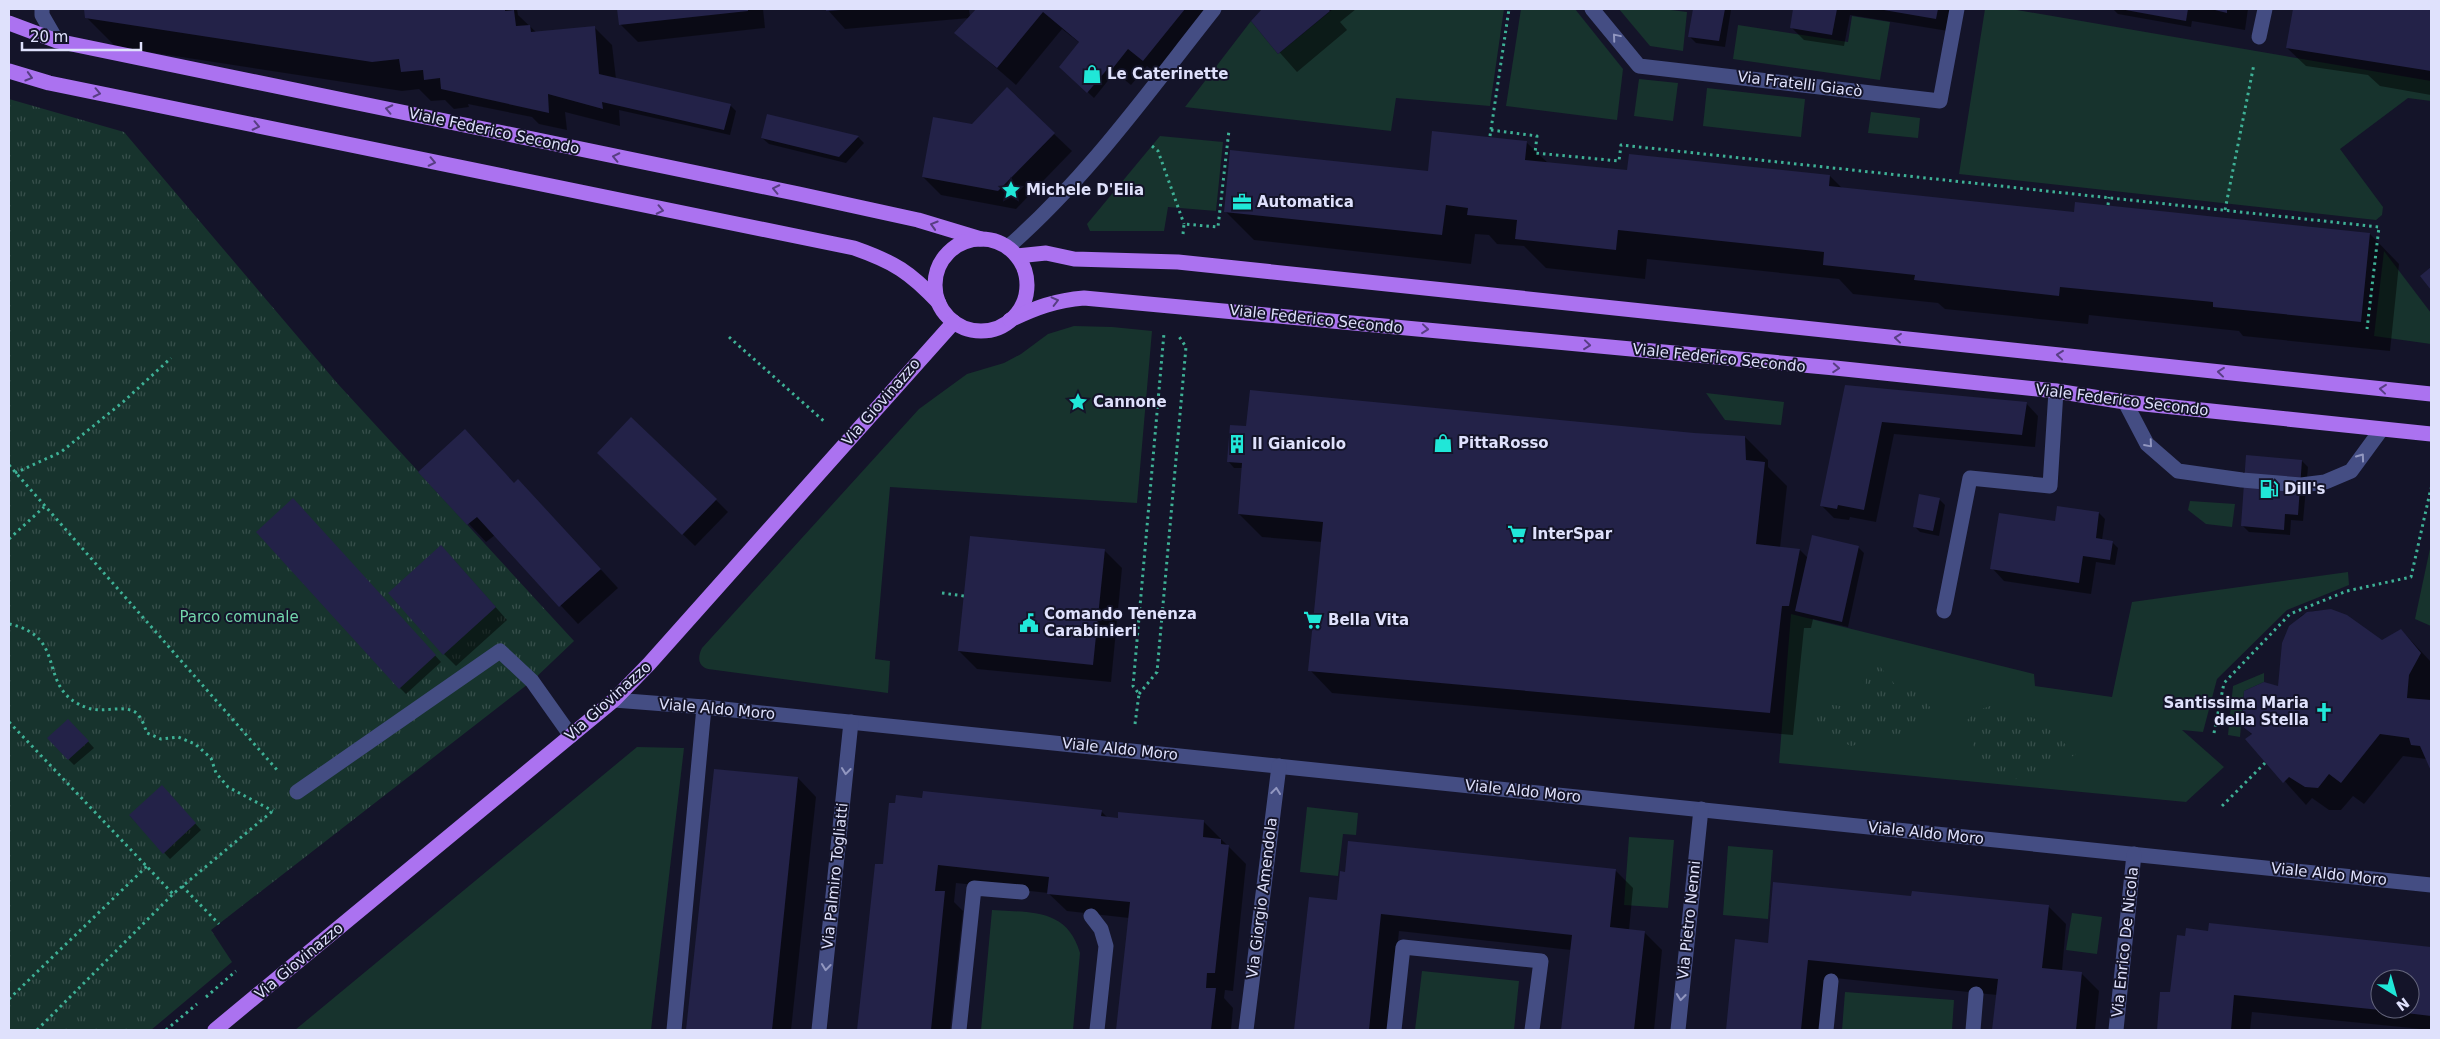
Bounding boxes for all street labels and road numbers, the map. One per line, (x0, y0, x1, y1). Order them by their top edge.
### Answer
street label: Via Fratelli Giacò (1736, 67, 1864, 101)
street label: Viale Federico Secondo (407, 104, 581, 158)
street label: Viale Federico Secondo (1228, 301, 1404, 337)
street label: Viale Federico Secondo (1631, 340, 1807, 376)
street label: Via Giovinazzo (838, 355, 924, 449)
street label: Viale Federico Secondo (2034, 380, 2210, 420)
street label: Via Giovinazzo (561, 658, 655, 744)
street label: Viale Aldo Moro (658, 695, 776, 723)
street label: Viale Aldo Moro (1061, 734, 1179, 764)
street label: Viale Aldo Moro (1464, 776, 1582, 806)
street label: Via Palmiro Togliatti (818, 802, 852, 950)
street label: Via Giorgio Amendola (1243, 816, 1281, 980)
street label: Viale Aldo Moro (1867, 818, 1985, 848)
street label: Viale Aldo Moro (2270, 859, 2388, 889)
street label: Via Pietro Nenni (1674, 860, 1704, 980)
street label: Via Enrico De Nicola (2108, 866, 2142, 1018)
street label: Via Giovinazzo (251, 919, 347, 1003)

